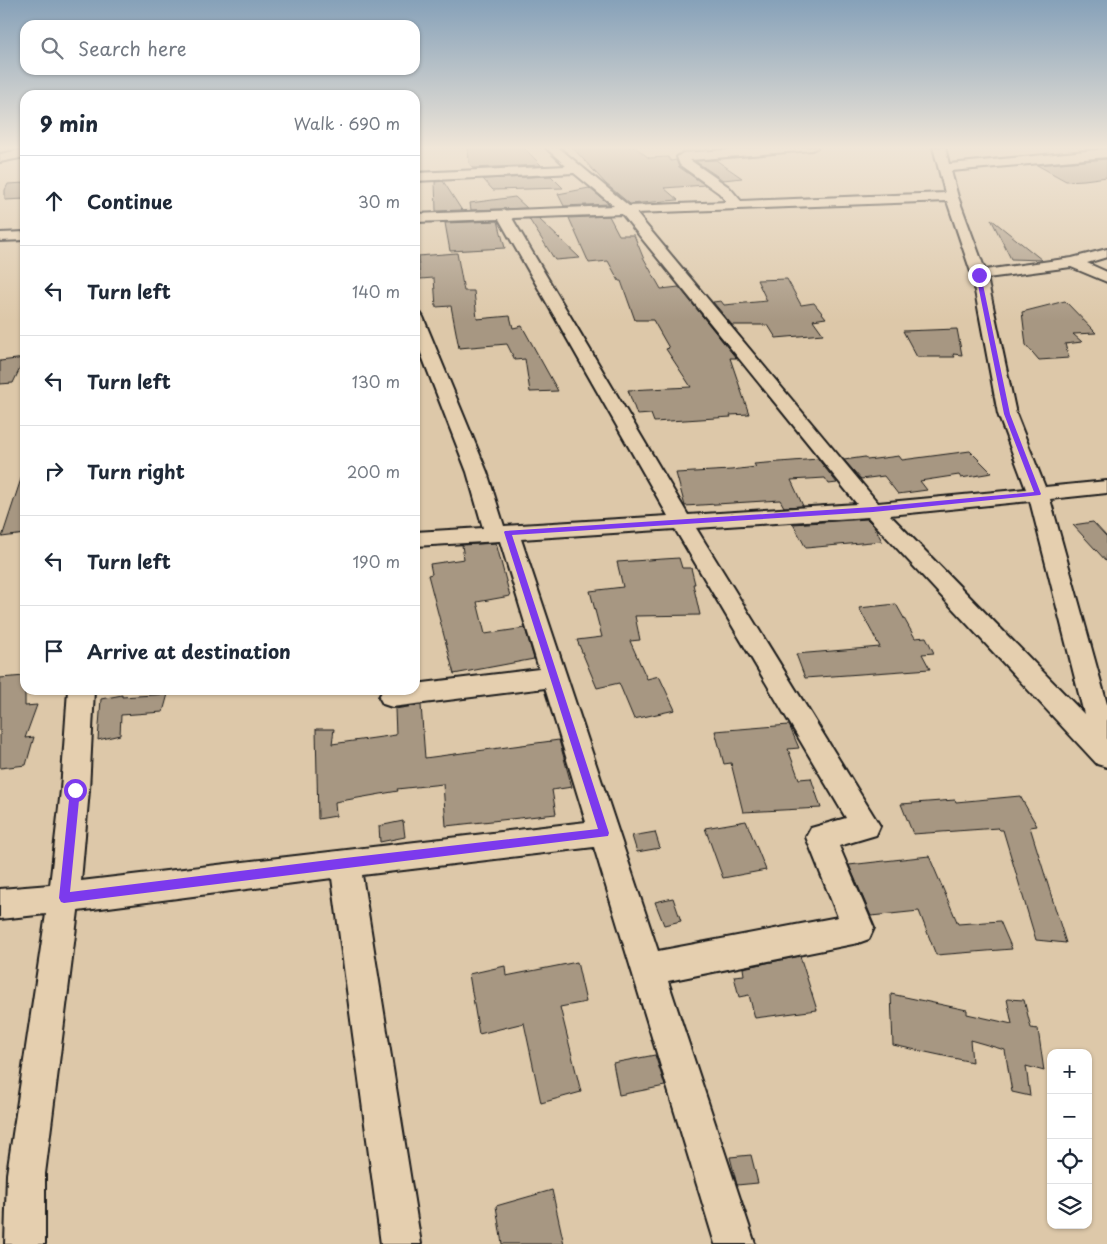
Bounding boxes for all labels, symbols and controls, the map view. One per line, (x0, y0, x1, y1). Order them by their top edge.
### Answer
search box (20, 20, 420, 75)
icon: search (38, 34, 66, 62)
text: Search here (78, 34, 187, 62)
text: 9 min (40, 107, 98, 139)
text: Walk · 690 m (294, 111, 400, 135)
icon: ahead (40, 187, 68, 215)
text: Continue (87, 187, 173, 215)
text: 30 m (358, 189, 400, 213)
route end (968, 264, 991, 287)
icon: left (40, 277, 68, 305)
text: Turn left (87, 277, 171, 305)
text: 140 m (352, 279, 400, 303)
icon: left (40, 367, 68, 395)
text: Turn left (87, 367, 171, 395)
text: 130 m (352, 369, 400, 393)
icon: right (40, 457, 68, 485)
text: Turn right (87, 457, 185, 485)
text: 200 m (347, 459, 400, 483)
icon: left (40, 547, 68, 575)
text: Turn left (87, 547, 171, 575)
text: 190 m (352, 549, 400, 573)
icon: arrive (40, 637, 68, 665)
text: Arrive at destination (87, 637, 291, 665)
route start (64, 779, 87, 802)
map controls (1047, 1049, 1092, 1229)
button: + (1047, 1049, 1092, 1094)
button: − (1047, 1094, 1092, 1139)
button: locate (1047, 1139, 1092, 1184)
button: layers (1047, 1184, 1092, 1229)

